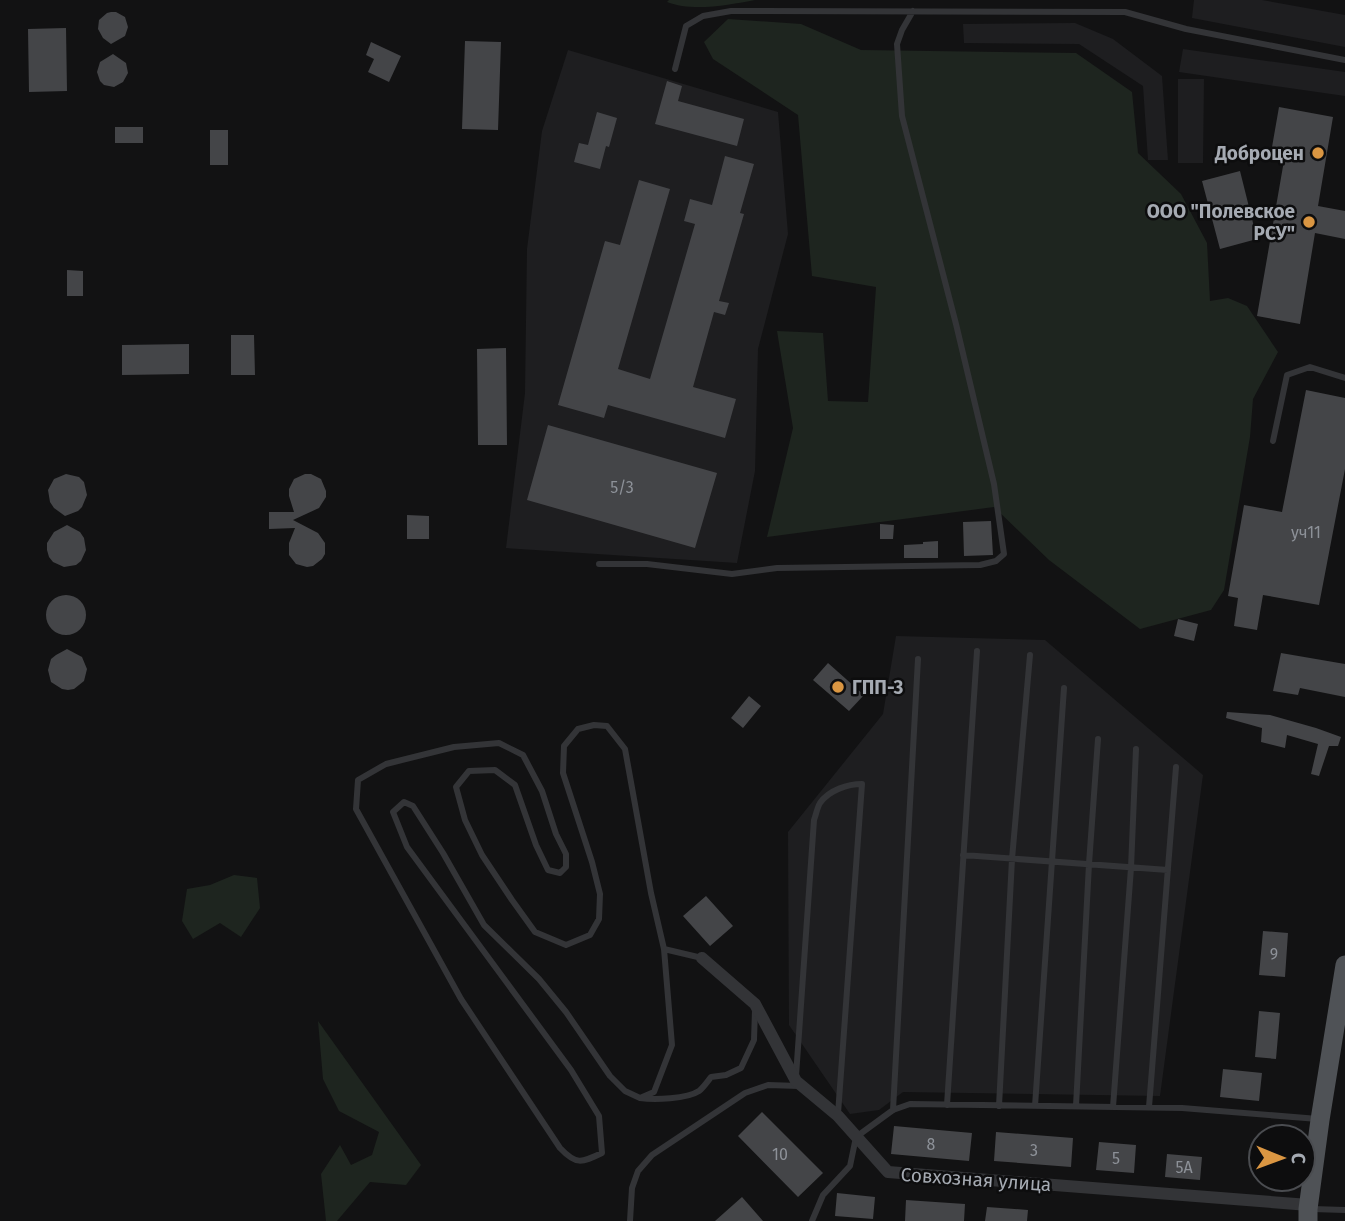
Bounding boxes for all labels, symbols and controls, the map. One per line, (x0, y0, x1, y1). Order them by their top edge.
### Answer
place label: Доброцен (1214, 142, 1304, 165)
marker: Доброцен (1310, 145, 1326, 161)
place label: ООО "Полевское РСУ" (1147, 200, 1295, 245)
marker: ООО "Полевское РСУ" (1301, 214, 1317, 230)
house number: 5/3 (610, 478, 634, 497)
house number: уч11 (1291, 523, 1321, 542)
place label: ГПП-3 (852, 676, 904, 699)
marker: ГПП-3 (830, 679, 846, 695)
house number: 9 (1270, 945, 1278, 964)
north arrow (1247, 1123, 1317, 1193)
house number: 8 (927, 1135, 936, 1154)
house number: 3 (1030, 1141, 1038, 1160)
house number: 10 (772, 1145, 788, 1164)
house number: 5 (1112, 1149, 1120, 1168)
text: С (1287, 1153, 1310, 1164)
house number: 5А (1175, 1158, 1193, 1177)
street label: Совхозная улица (900, 1163, 1052, 1196)

